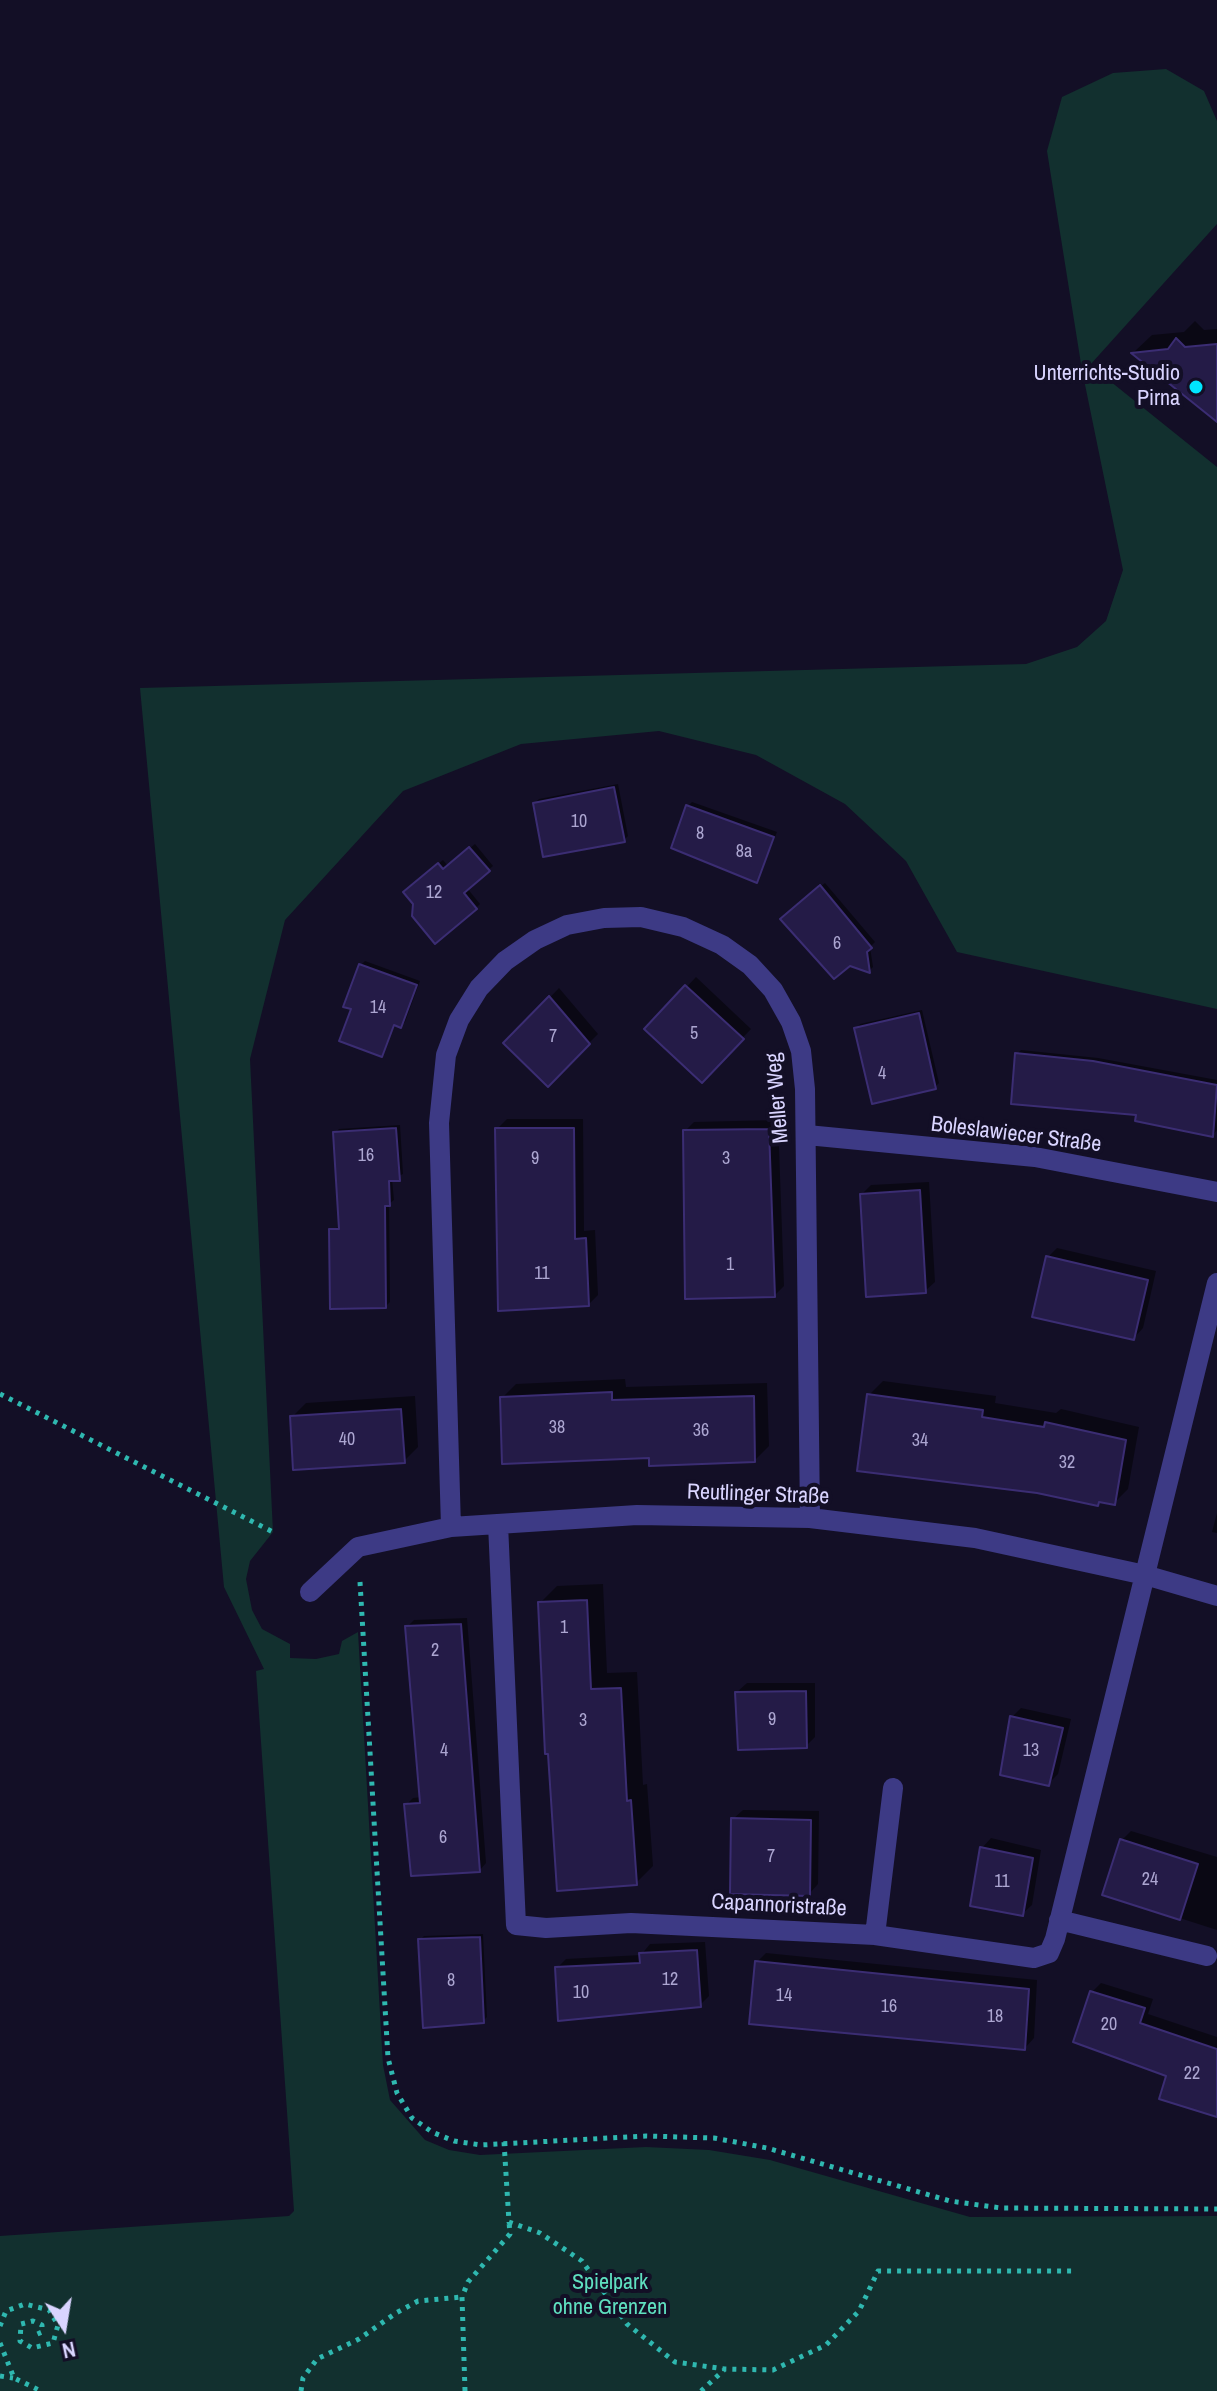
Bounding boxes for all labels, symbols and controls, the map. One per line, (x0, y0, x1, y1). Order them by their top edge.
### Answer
place label: Unterrichts-Studio Pirna (1034, 361, 1180, 412)
marker: Unterrichts-Studio Pirna (1187, 378, 1205, 396)
house number: 10 (571, 811, 587, 833)
house number: 8 (696, 823, 704, 845)
house number: 8a (736, 841, 752, 863)
house number: 12 (426, 882, 442, 904)
house number: 6 (833, 933, 841, 955)
house number: 14 (370, 997, 386, 1019)
house number: 5 (690, 1023, 698, 1045)
house number: 7 (549, 1026, 557, 1048)
street label: Meller Weg (761, 1052, 795, 1144)
house number: 4 (878, 1063, 886, 1085)
street label: Boleslawiecer Straße (929, 1111, 1103, 1159)
house number: 16 (358, 1145, 374, 1167)
house number: 9 (531, 1148, 539, 1170)
house number: 3 (722, 1148, 730, 1170)
house number: 1 (726, 1254, 734, 1276)
house number: 11 (534, 1263, 550, 1285)
house number: 38 (549, 1417, 565, 1439)
house number: 36 (693, 1420, 709, 1442)
house number: 40 (339, 1429, 355, 1451)
house number: 34 (912, 1430, 928, 1452)
house number: 32 (1059, 1452, 1075, 1474)
street label: Reutlinger Straße (686, 1479, 830, 1511)
house number: 1 (560, 1617, 568, 1639)
house number: 2 (431, 1640, 439, 1662)
house number: 9 (768, 1709, 776, 1731)
house number: 3 (579, 1710, 587, 1732)
house number: 4 (440, 1740, 448, 1762)
house number: 13 (1023, 1740, 1039, 1762)
house number: 6 (439, 1827, 447, 1849)
house number: 7 (767, 1846, 775, 1868)
house number: 24 (1142, 1869, 1158, 1891)
house number: 11 (994, 1871, 1010, 1893)
street label: Capannoristraße (711, 1889, 847, 1923)
house number: 12 (662, 1969, 678, 1991)
house number: 8 (447, 1970, 455, 1992)
house number: 10 (573, 1982, 589, 2004)
house number: 14 (776, 1985, 792, 2007)
house number: 16 (881, 1996, 897, 2018)
house number: 18 (987, 2006, 1003, 2028)
house number: 20 (1101, 2014, 1117, 2036)
house number: 22 (1184, 2063, 1200, 2085)
park label: Spielpark ohne Grenzen (553, 2270, 667, 2322)
north arrow (24, 2287, 104, 2367)
text: N (59, 2334, 78, 2367)

